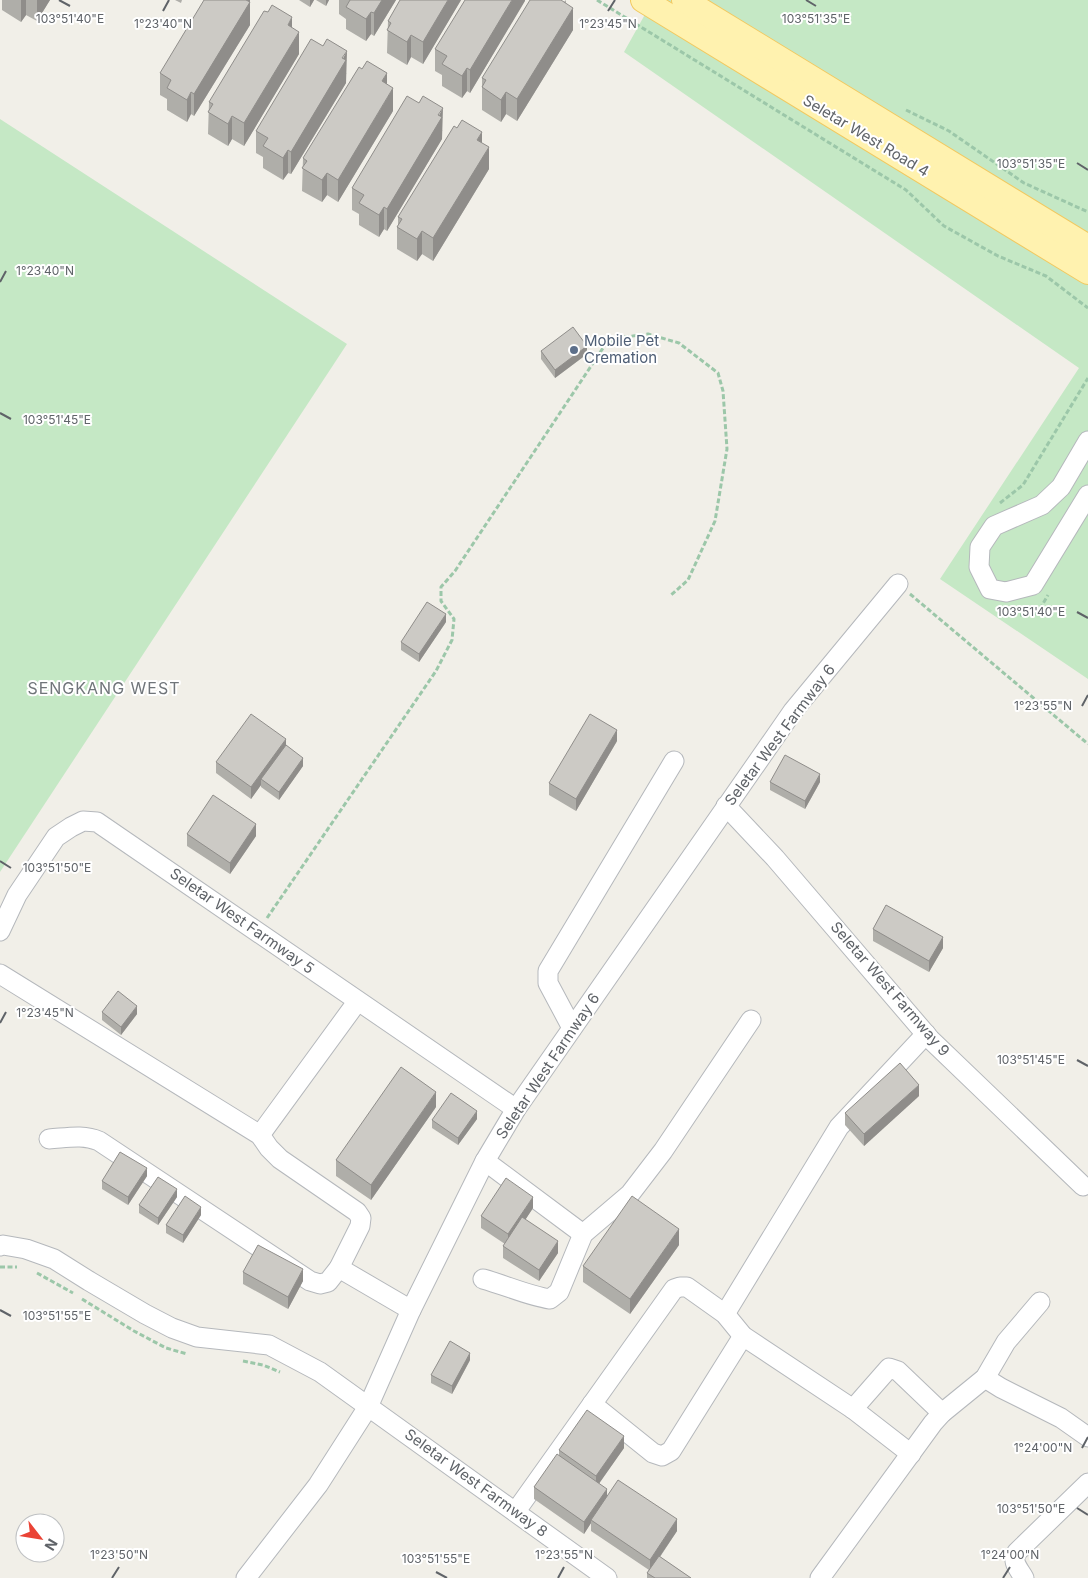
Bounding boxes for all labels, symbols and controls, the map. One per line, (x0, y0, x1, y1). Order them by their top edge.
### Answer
text: 103°51'40"E (36, 11, 104, 26)
text: 103°51'35"E (782, 11, 850, 26)
text: 1°23'40"N (134, 16, 192, 31)
text: 1°23'45"N (579, 16, 637, 31)
street label: Seletar West Road 4 (800, 90, 933, 181)
text: 103°51'35"E (997, 156, 1065, 171)
text: 1°23'40"N (16, 263, 74, 278)
place label: Mobile Pet Cremation (584, 331, 659, 367)
marker: Mobile Pet Cremation (568, 344, 580, 356)
text: 103°51'45"E (23, 412, 91, 427)
text: 103°51'40"E (997, 604, 1065, 619)
street label: Seletar West Farmway 6 (720, 660, 839, 809)
district label: SENGKANG WEST (27, 678, 181, 698)
text: 1°23'55"N (1014, 698, 1072, 713)
text: 103°51'50"E (23, 860, 91, 875)
street label: Seletar West Farmway 5 (166, 863, 318, 978)
street label: Seletar West Farmway 9 (827, 917, 954, 1060)
street label: Seletar West Farmway 6 (492, 989, 604, 1142)
text: 1°23'45"N (16, 1005, 74, 1020)
text: 103°51'45"E (997, 1052, 1065, 1067)
text: 103°51'55"E (23, 1308, 91, 1323)
street label: Seletar West Farmway 8 (401, 1424, 552, 1541)
text: 1°24'00"N (1014, 1440, 1072, 1455)
text: 103°51'50"E (997, 1501, 1065, 1516)
north arrow (15, 1513, 65, 1563)
text: N (42, 1536, 62, 1554)
text: 1°23'50"N (90, 1547, 148, 1562)
text: 1°23'55"N (535, 1547, 593, 1562)
text: 1°24'00"N (981, 1547, 1039, 1562)
text: 103°51'55"E (402, 1551, 470, 1566)

